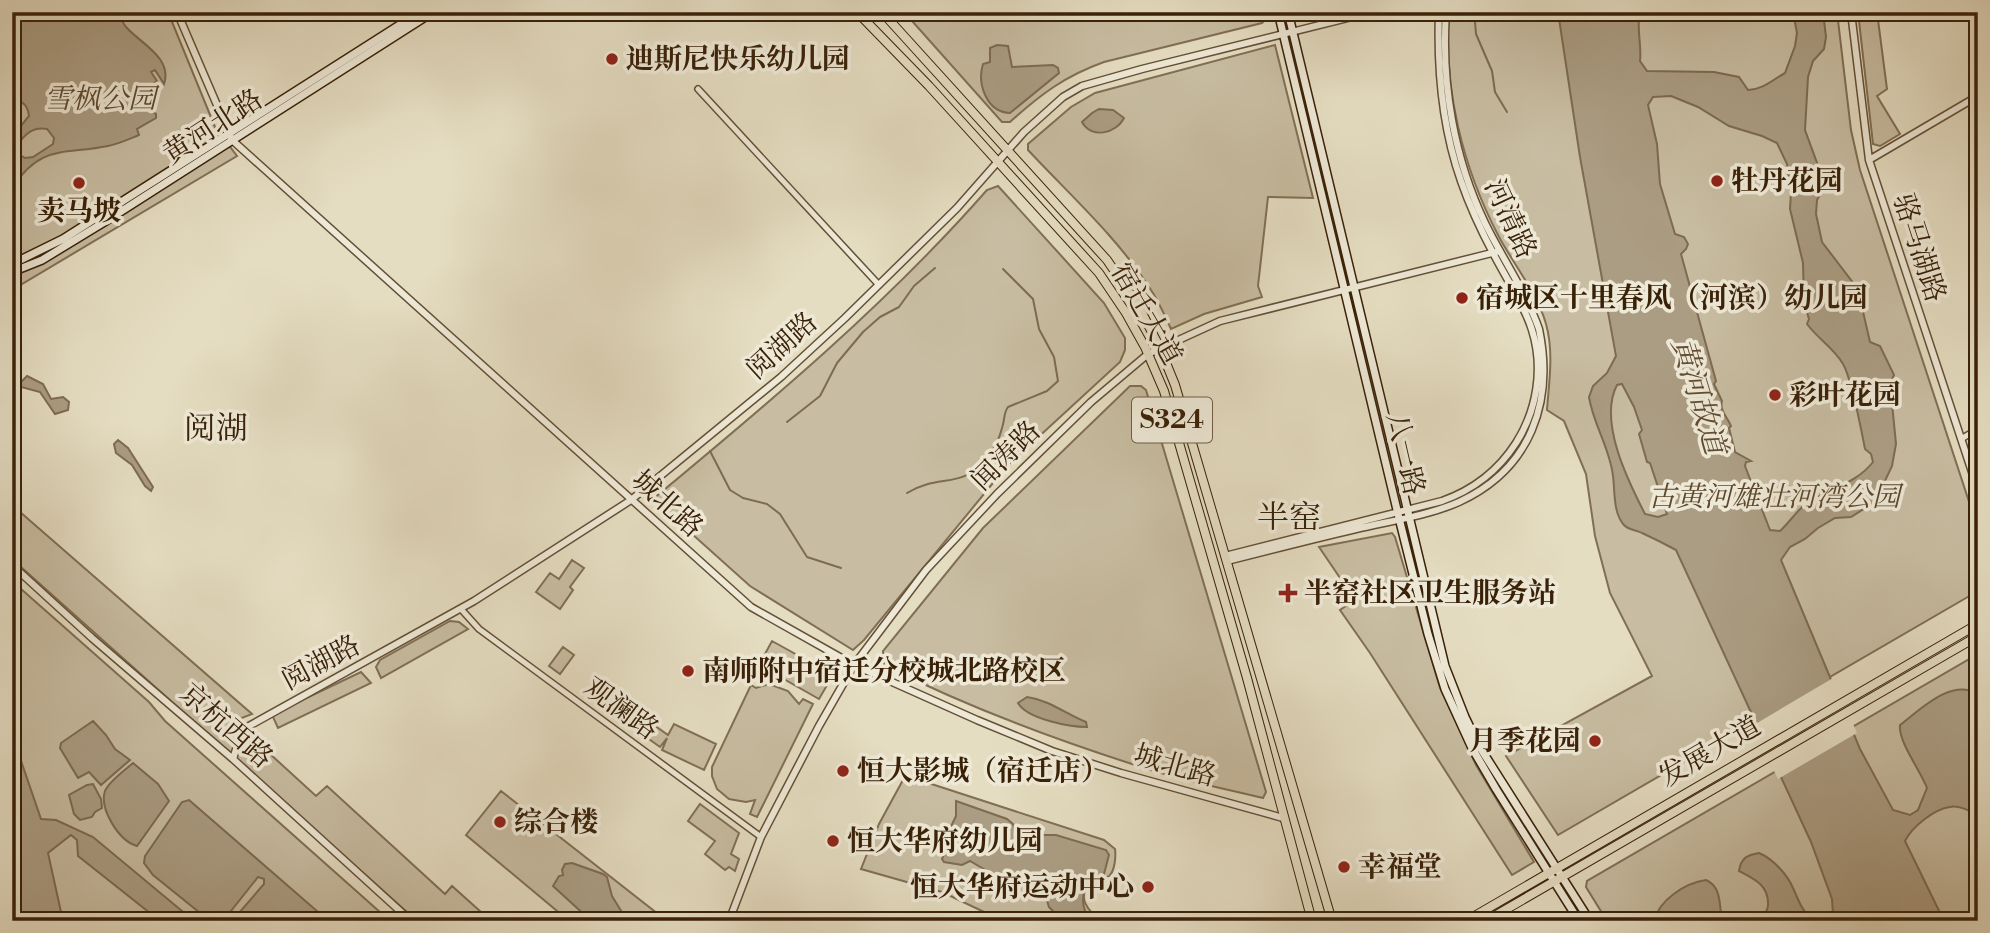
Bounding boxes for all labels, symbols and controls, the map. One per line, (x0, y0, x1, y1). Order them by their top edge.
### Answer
place label: 迪斯尼快乐幼儿园 (626, 42, 850, 77)
marker: 迪斯尼快乐幼儿园 (604, 51, 620, 67)
park label: 雪枫公园 (44, 82, 160, 117)
street label: 黄河北路 (156, 82, 270, 172)
place label: 牡丹花园 (1731, 164, 1843, 199)
marker: 牡丹花园 (1709, 173, 1725, 189)
street label: 河清路 (1476, 174, 1544, 264)
marker: 卖马坡 (71, 175, 87, 191)
street label: 骆马湖路 (1885, 189, 1953, 307)
place label: 卖马坡 (37, 194, 121, 229)
street label: 宿迁大道 (1103, 257, 1189, 371)
place label: 宿城区十里春风（河滨）幼儿园 (1476, 281, 1868, 316)
marker: 宿城区十里春风（河滨）幼儿园 (1454, 290, 1470, 306)
street label: 阅湖路 (739, 305, 825, 387)
water label: 黄河故道 (1662, 333, 1735, 463)
place label: 彩叶花园 (1789, 378, 1901, 413)
marker: 彩叶花园 (1767, 387, 1783, 403)
road number: S324 (1132, 398, 1212, 442)
district label: 阅湖 (184, 409, 248, 449)
street label: 八一路 (1378, 409, 1432, 499)
street label: 闻涛路 (964, 414, 1048, 498)
street label: 城北路 (624, 463, 710, 545)
park label: 古黄河雄壮河湾公园 (1648, 480, 1904, 515)
district label: 半窑 (1257, 498, 1321, 538)
place label: 半窑社区卫生服务站 (1304, 576, 1556, 611)
marker: 半窑社区卫生服务站 (1278, 583, 1298, 603)
street label: 阅湖路 (276, 628, 366, 698)
place label: 南师附中宿迁分校城北路校区 (702, 654, 1066, 689)
marker: 南师附中宿迁分校城北路校区 (680, 663, 696, 679)
street label: 观澜路 (577, 670, 665, 748)
street label: 京杭西路 (172, 676, 280, 776)
street label: 发展大道 (1653, 709, 1767, 795)
place label: 月季花园 (1469, 724, 1581, 759)
marker: 月季花园 (1587, 733, 1603, 749)
street label: 城北路 (1130, 738, 1220, 794)
place label: 恒大影城（宿迁店） (857, 754, 1109, 789)
marker: 恒大影城（宿迁店） (835, 763, 851, 779)
place label: 综合楼 (514, 805, 598, 840)
marker: 综合楼 (492, 814, 508, 830)
place label: 恒大华府幼儿园 (847, 824, 1043, 859)
marker: 恒大华府幼儿园 (825, 833, 841, 849)
place label: 幸福堂 (1358, 850, 1442, 885)
marker: 幸福堂 (1336, 859, 1352, 875)
place label: 恒大华府运动中心 (910, 870, 1134, 905)
marker: 恒大华府运动中心 (1140, 879, 1156, 895)

